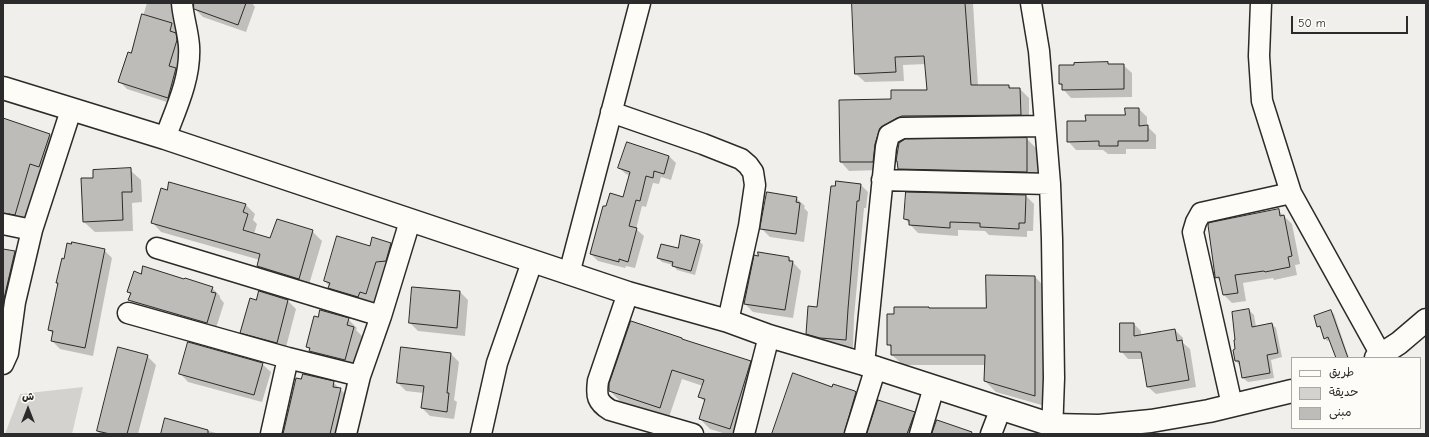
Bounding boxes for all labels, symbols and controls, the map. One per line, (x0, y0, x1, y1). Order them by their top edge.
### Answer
scale bar (1293, 8, 1410, 34)
text: 50 m (1298, 16, 1326, 30)
legend (1291, 357, 1421, 429)
text: طريق (1329, 365, 1354, 379)
text: حديقة (1329, 385, 1358, 399)
north arrow (8, 389, 48, 429)
text: ش (22, 390, 34, 403)
text: مبنى (1329, 405, 1352, 419)

